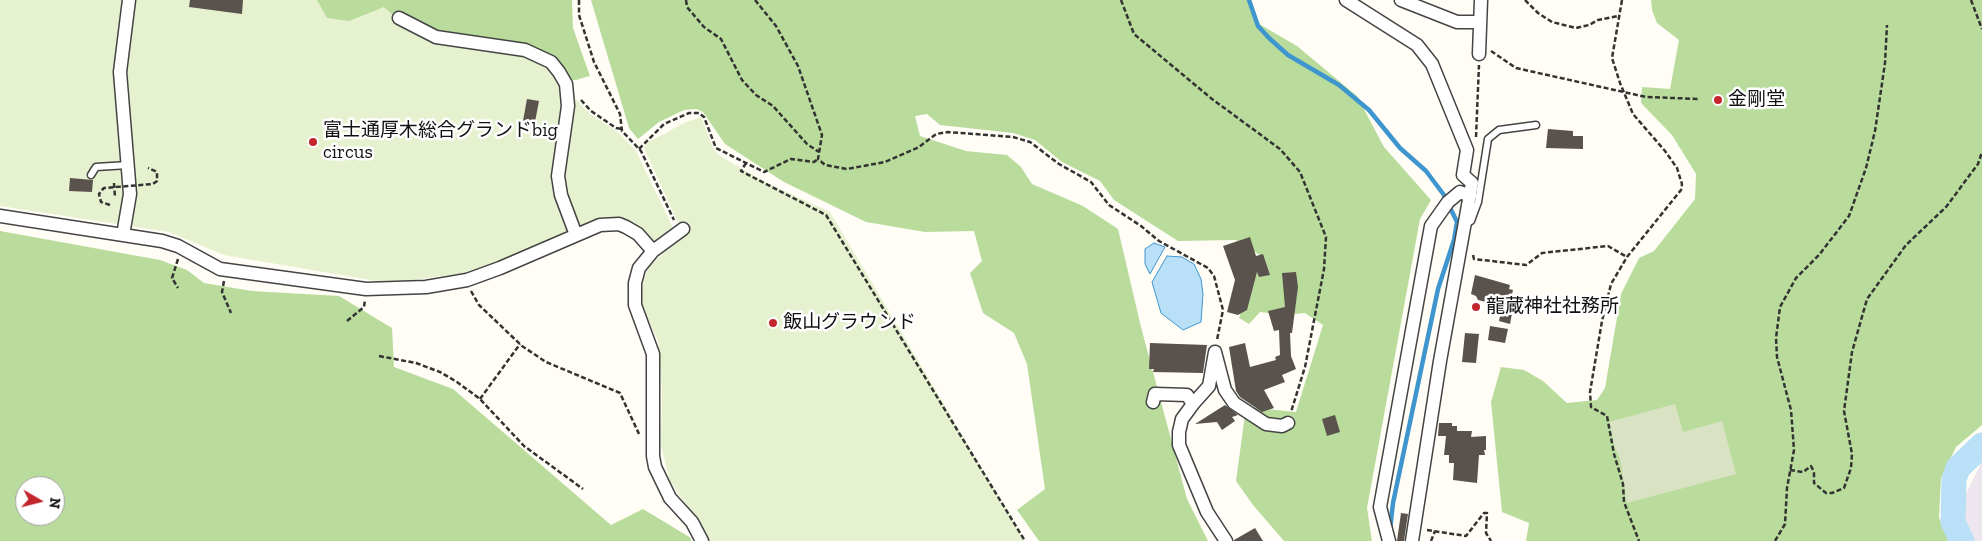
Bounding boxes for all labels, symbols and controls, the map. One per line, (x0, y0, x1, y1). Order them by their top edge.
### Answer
place label: 金剛堂 (1728, 89, 1785, 111)
marker: 金剛堂 (1712, 94, 1724, 106)
place label: 富士通厚木総合グランドbig circus (323, 120, 558, 164)
marker: 富士通厚木総合グランドbig circus (307, 136, 319, 148)
place label: 龍蔵神社社務所 (1486, 296, 1619, 318)
marker: 龍蔵神社社務所 (1470, 301, 1482, 313)
place label: 飯山グラウンド (783, 312, 916, 334)
marker: 飯山グラウンド (767, 317, 779, 329)
north arrow (15, 476, 65, 526)
text: N (45, 497, 64, 509)

